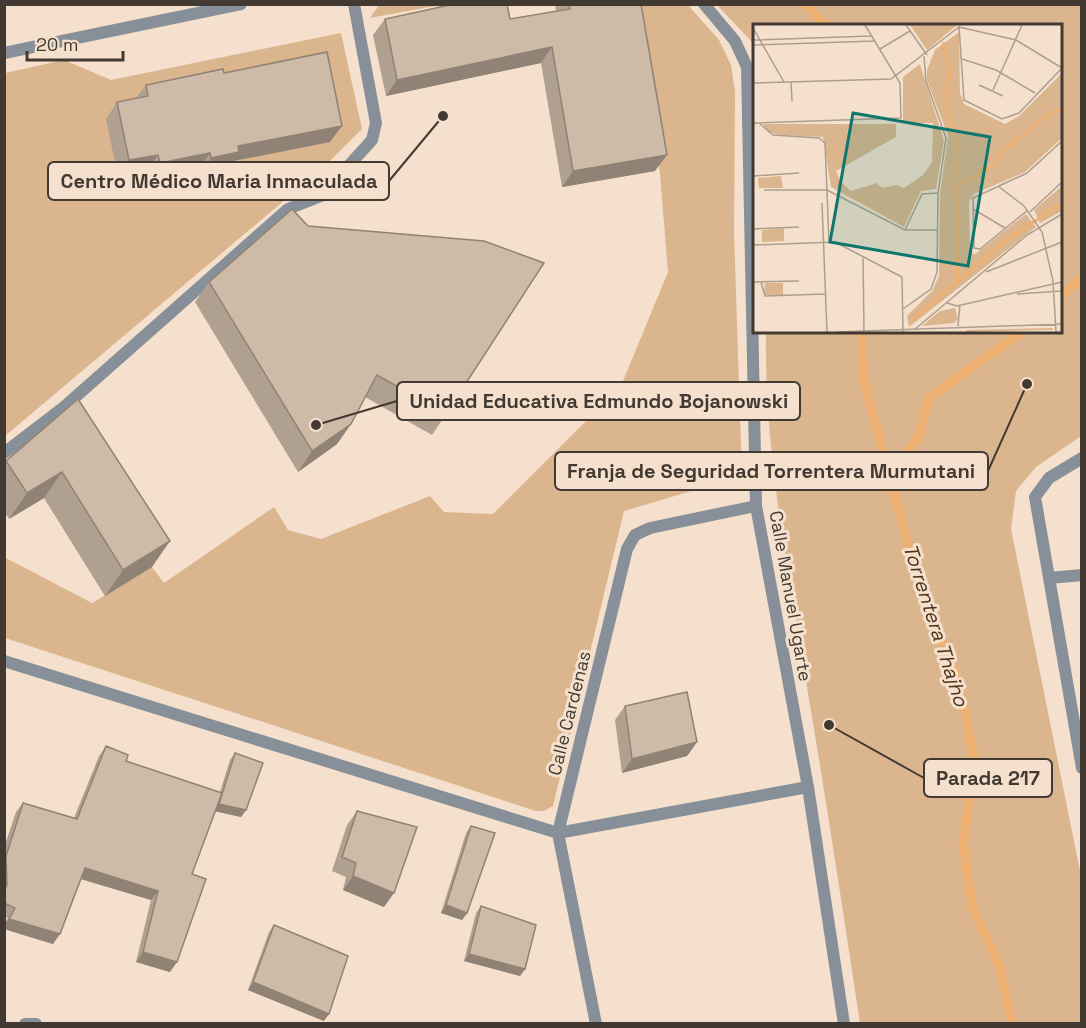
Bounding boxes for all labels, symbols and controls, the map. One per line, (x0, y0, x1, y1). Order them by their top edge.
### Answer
scale bar (27, 24, 123, 62)
inset map (753, 24, 1062, 333)
text: 20 m (36, 33, 79, 56)
callout: Centro Médico Maria Inmaculada (48, 162, 389, 200)
text: Centro Médico Maria Inmaculada (61, 168, 378, 194)
callout: Unidad Educativa Edmundo Bojanowski (397, 382, 800, 420)
text: Unidad Educativa Edmundo Bojanowski (410, 388, 788, 414)
callout: Franja de Seguridad Torrentera Murmutani (555, 452, 988, 490)
text: Franja de Seguridad Torrentera Murmutani (567, 458, 975, 484)
street label: Calle Manuel Ugarte (765, 509, 817, 683)
water label: Torrentera Thajho (897, 540, 975, 710)
street label: Calle Cardenas (542, 648, 596, 778)
callout: Parada 217 (924, 759, 1052, 797)
text: Parada 217 (936, 765, 1040, 791)

